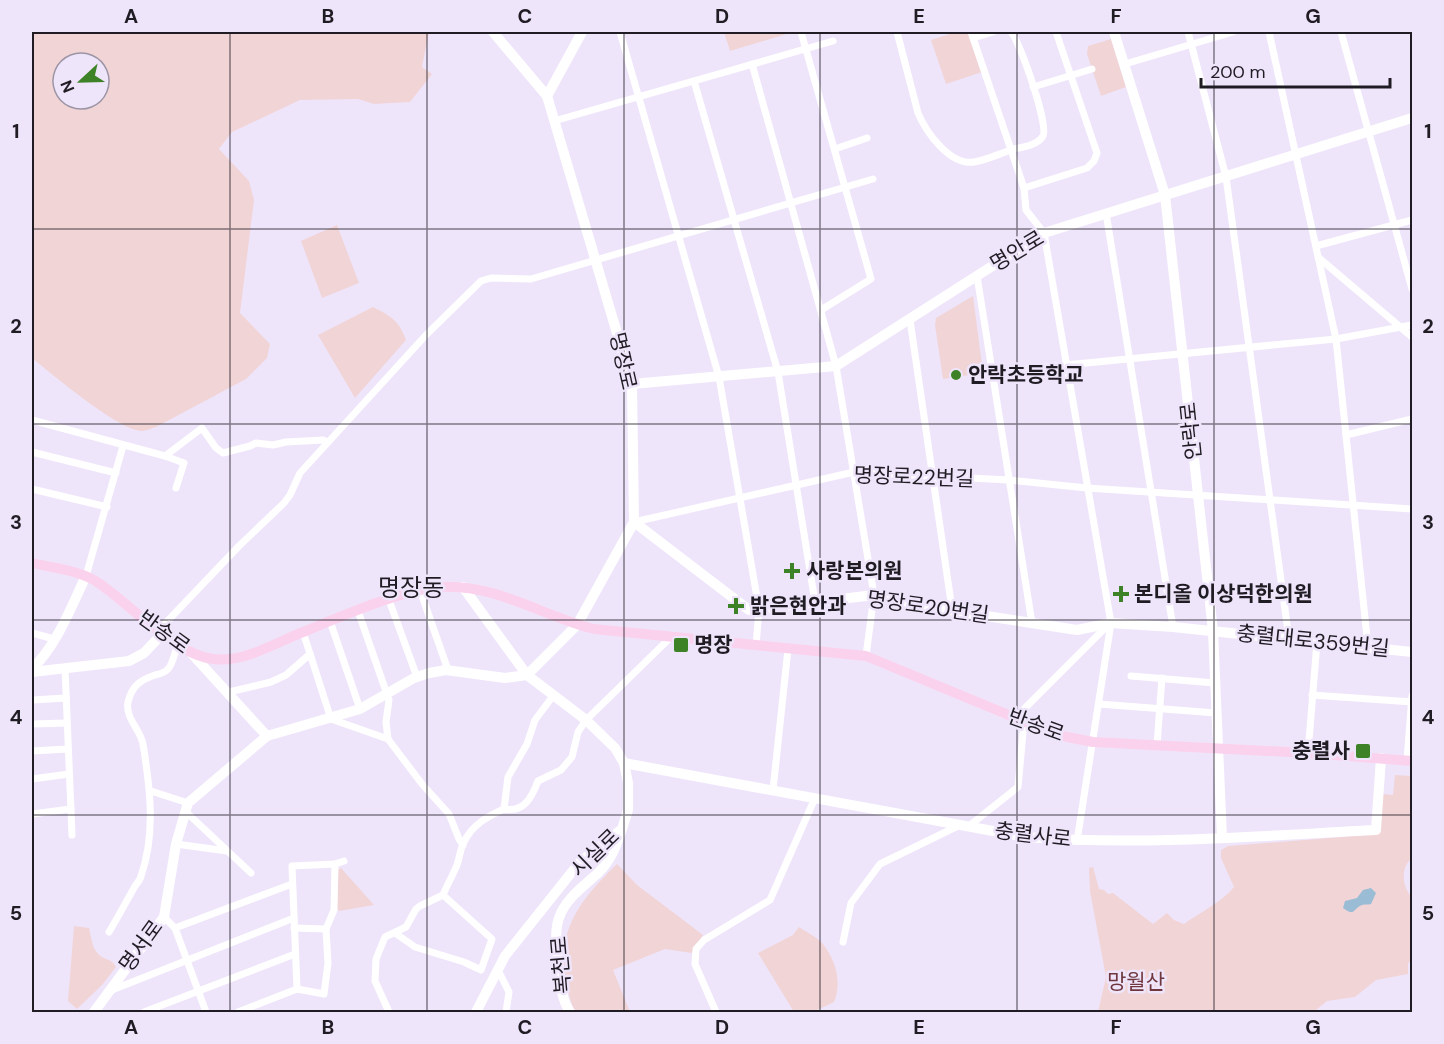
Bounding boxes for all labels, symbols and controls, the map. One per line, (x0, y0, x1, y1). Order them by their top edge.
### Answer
text: A (124, 3, 138, 29)
text: B (322, 3, 334, 29)
text: C (518, 3, 532, 29)
text: D (715, 3, 729, 29)
text: E (913, 3, 925, 29)
text: F (1110, 3, 1122, 29)
text: G (1305, 3, 1321, 29)
north arrow (51, 51, 111, 111)
scale bar (1201, 51, 1390, 89)
text: 200 m (1210, 60, 1266, 84)
text: N (56, 77, 79, 96)
text: 1 (12, 118, 20, 144)
text: 1 (1424, 118, 1432, 144)
street label: 명안로 (985, 224, 1049, 278)
text: 2 (10, 313, 22, 339)
text: 2 (1422, 313, 1434, 339)
street label: 명장로 (603, 330, 643, 392)
place label: 안락초등학교 (968, 361, 1084, 389)
marker: 안락초등학교 (949, 368, 963, 382)
street label: 안락로 (1174, 401, 1208, 461)
street label: 명장로22번길 (853, 461, 975, 493)
text: 3 (10, 509, 22, 535)
text: 3 (1422, 509, 1434, 535)
place label: 사랑본의원 (806, 557, 903, 585)
marker: 사랑본의원 (783, 562, 801, 580)
district label: 명장동 (378, 572, 444, 603)
place label: 본디올 이상덕한의원 (1134, 580, 1313, 608)
street label: 명장로20번길 (865, 585, 991, 629)
marker: 본디올 이상덕한의원 (1112, 585, 1130, 603)
place label: 밝은현안과 (750, 592, 847, 620)
marker: 밝은현안과 (727, 597, 745, 615)
street label: 반송로 (132, 604, 196, 660)
street label: 충렬대로359번길 (1235, 619, 1391, 663)
place label: 명장 (694, 631, 733, 659)
marker: 명장 (672, 636, 690, 654)
street label: 반송로 (1004, 702, 1068, 748)
text: 4 (10, 704, 23, 730)
text: 4 (1422, 704, 1435, 730)
place label: 충렬사 (1292, 737, 1350, 765)
marker: 충렬사 (1354, 742, 1372, 760)
street label: 충렬사로 (993, 816, 1073, 854)
street label: 시실로 (564, 823, 626, 883)
text: 5 (10, 900, 22, 926)
text: 5 (1422, 900, 1434, 926)
street label: 명서로 (113, 914, 169, 978)
street label: 복천로 (545, 935, 577, 995)
park label: 망월산 (1107, 968, 1165, 996)
text: A (124, 1014, 138, 1040)
text: B (322, 1014, 334, 1040)
text: C (518, 1014, 532, 1040)
text: D (715, 1014, 729, 1040)
text: E (913, 1014, 925, 1040)
text: F (1110, 1014, 1122, 1040)
text: G (1305, 1014, 1321, 1040)

